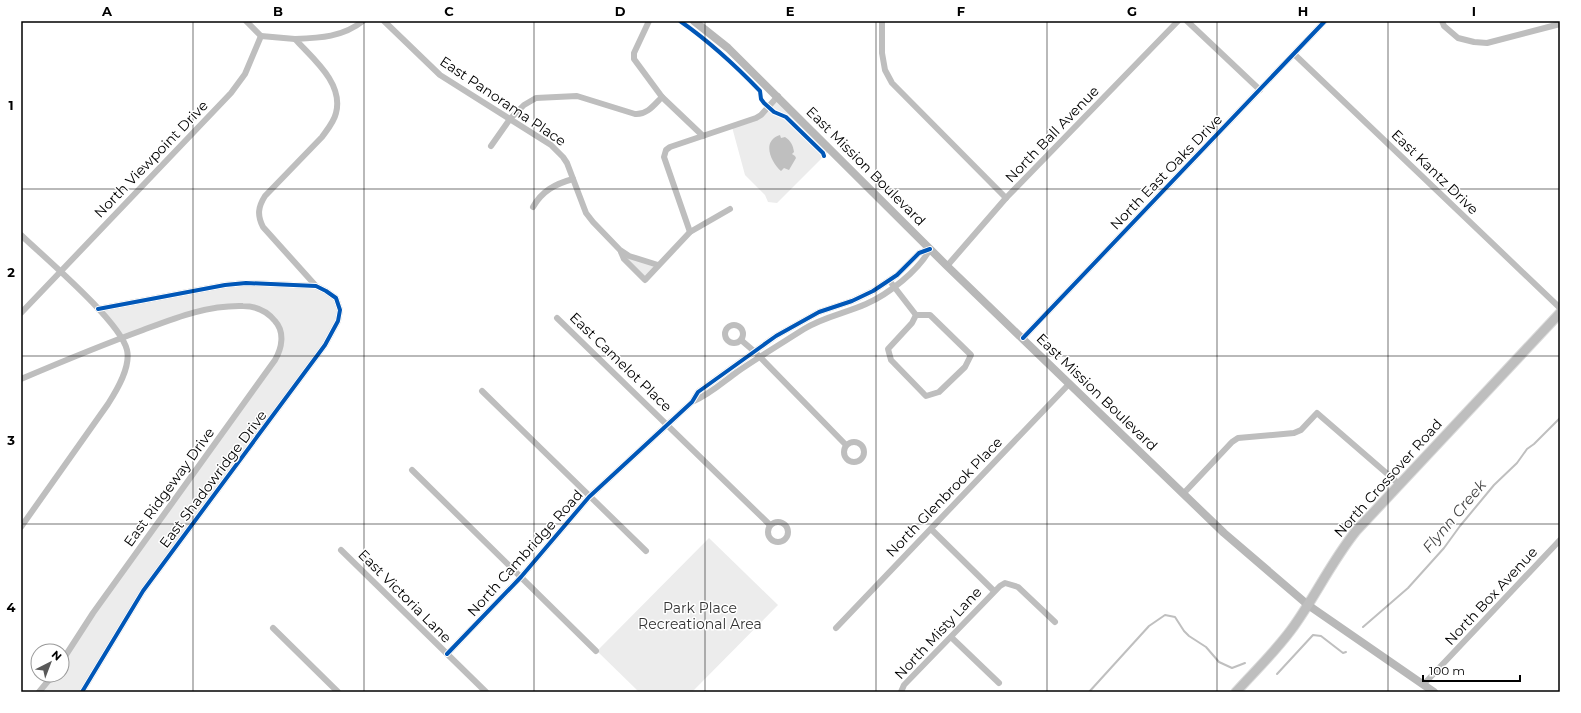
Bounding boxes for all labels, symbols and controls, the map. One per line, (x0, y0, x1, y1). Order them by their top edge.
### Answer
text: A (101, 3, 113, 19)
text: B (273, 3, 283, 19)
text: C (444, 3, 454, 19)
text: D (615, 3, 626, 19)
text: E (786, 3, 795, 19)
text: F (957, 3, 965, 19)
text: G (1127, 3, 1137, 19)
text: H (1298, 3, 1308, 19)
text: I (1472, 3, 1476, 19)
street label: East Panorama Place (436, 52, 570, 150)
street label: North Ball Avenue (1001, 82, 1103, 186)
text: 1 (8, 97, 14, 113)
street label: North Viewpoint Drive (90, 97, 212, 221)
street label: East Mission Boulevard (803, 103, 929, 229)
street label: North East Oaks Drive (1106, 110, 1226, 234)
street label: East Kantz Drive (1388, 126, 1482, 218)
text: 2 (7, 264, 15, 280)
street label: East Camelot Place (566, 309, 676, 415)
street label: East Mission Boulevard (1033, 329, 1161, 455)
street label: East Shadowridge Drive (155, 407, 271, 551)
street label: North Crossover Road (1330, 415, 1446, 541)
street label: East Ridgeway Drive (120, 424, 218, 550)
text: 3 (6, 432, 15, 448)
street label: North Glenbrook Place (882, 433, 1006, 561)
water label: Flynn Creek (1418, 475, 1491, 556)
street label: North Cambridge Road (463, 486, 587, 620)
street label: North Box Avenue (1441, 543, 1541, 649)
street label: East Victoria Lane (355, 546, 455, 646)
street label: North Misty Lane (891, 583, 985, 683)
text: 4 (7, 599, 16, 615)
park label: Park Place Recreational Area (638, 599, 762, 633)
north arrow (30, 643, 70, 683)
text: N (49, 647, 65, 664)
scale bar (1423, 657, 1520, 683)
text: 100 m (1429, 663, 1465, 678)

